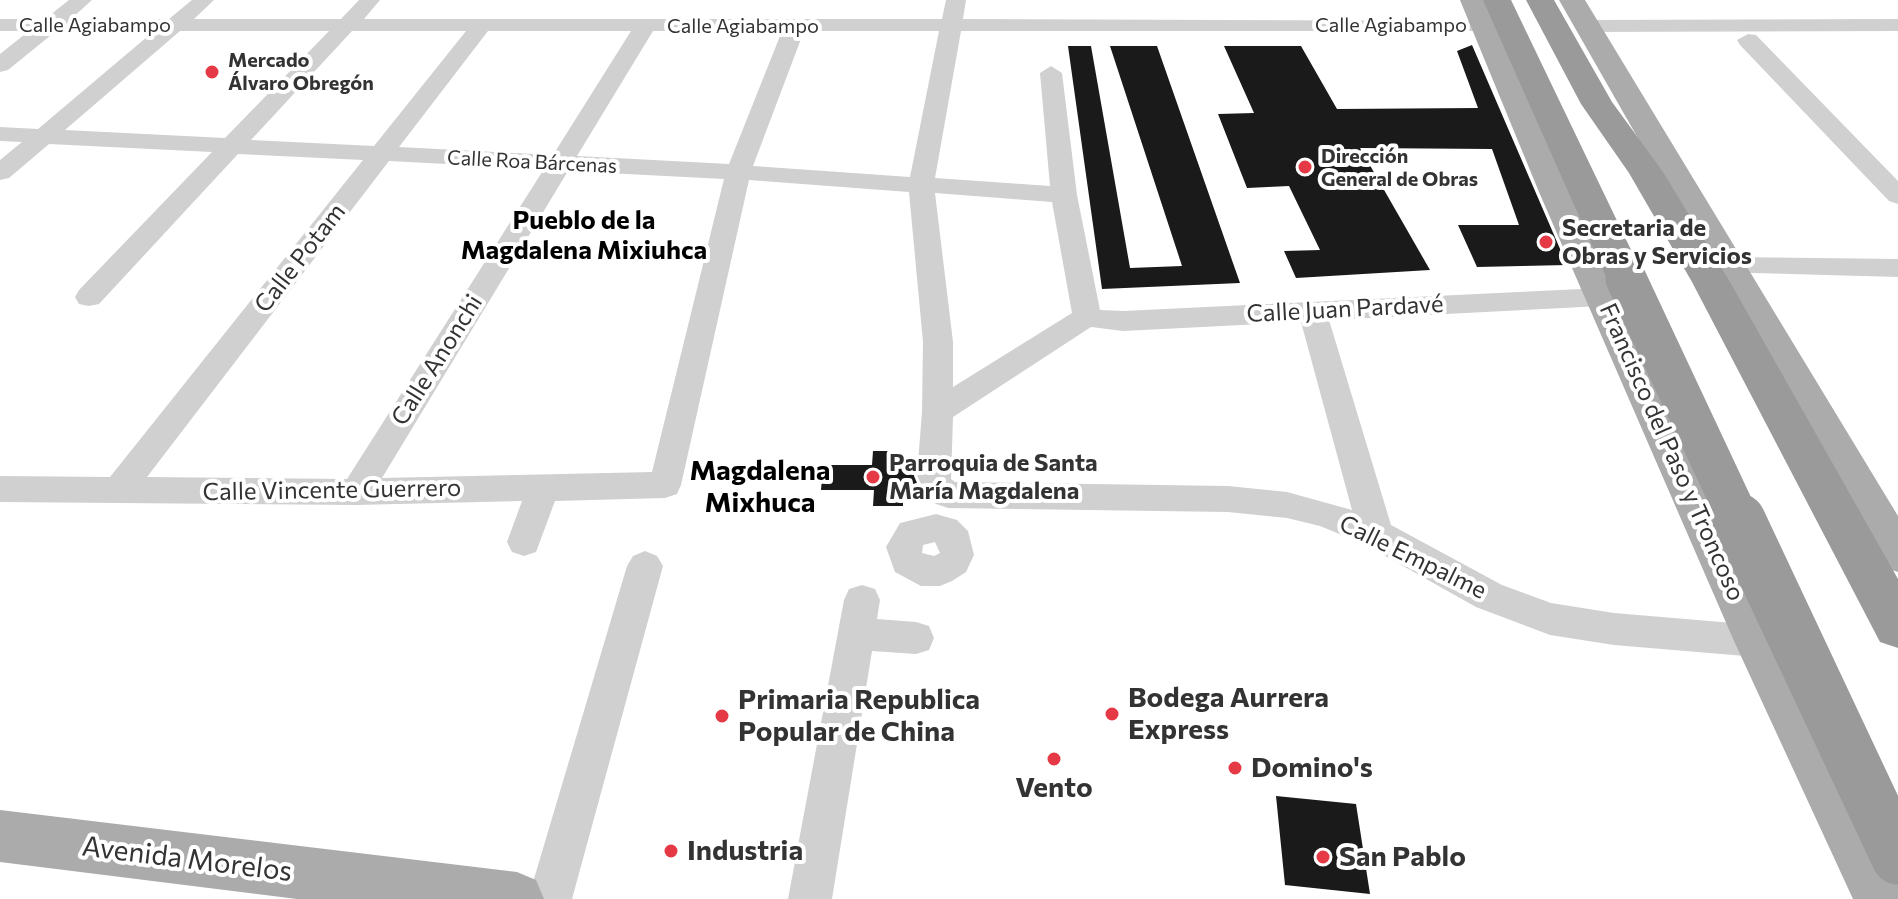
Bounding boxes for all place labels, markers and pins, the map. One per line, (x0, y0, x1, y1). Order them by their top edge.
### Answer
place label: Mercado Álvaro Obregón (228, 48, 374, 95)
marker: Mercado Álvaro Obregón (203, 63, 221, 81)
place label: Dirección General de Obras (1321, 144, 1478, 191)
marker: Dirección General de Obras (1296, 158, 1314, 176)
place label: Secretaria de Obras y Servicios (1562, 214, 1752, 270)
marker: Secretaria de Obras y Servicios (1537, 233, 1555, 251)
place label: Parroquia de Santa María Magdalena (889, 449, 1098, 505)
marker: Parroquia de Santa María Magdalena (864, 468, 882, 486)
place label: Bodega Aurrera Express (1128, 681, 1329, 747)
place label: Primaria Republica Popular de China (738, 683, 980, 749)
marker: Bodega Aurrera Express (1103, 705, 1121, 723)
marker: Primaria Republica Popular de China (713, 707, 731, 725)
marker: Vento (1045, 750, 1063, 768)
place label: Domino's (1251, 751, 1373, 785)
marker: Domino's (1226, 759, 1244, 777)
place label: Vento (1015, 771, 1093, 805)
place label: Industria (687, 834, 803, 868)
place label: San Pablo (1339, 840, 1466, 874)
marker: Industria (662, 842, 680, 860)
marker: San Pablo (1314, 848, 1332, 866)

